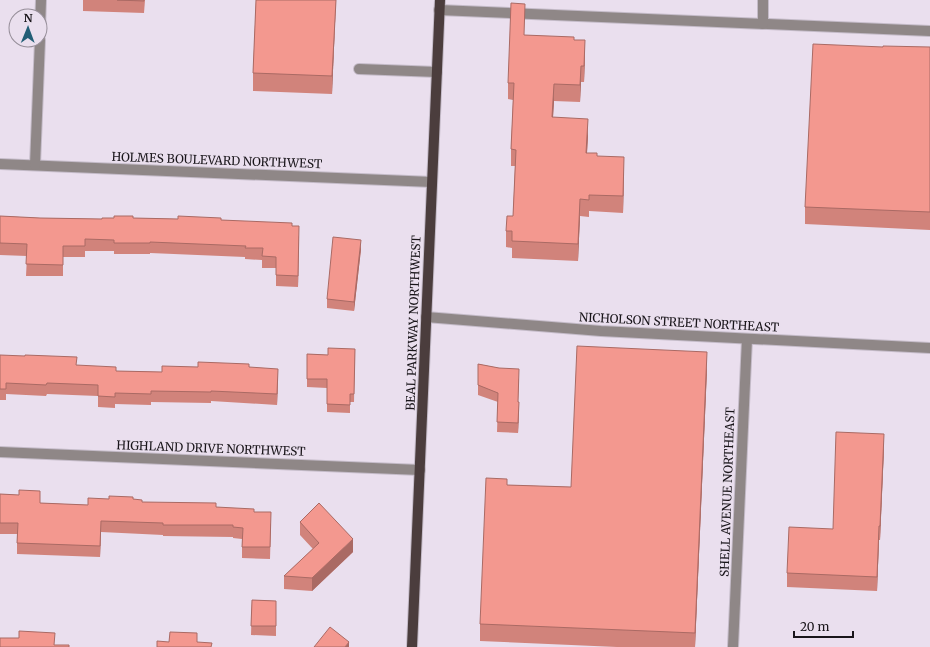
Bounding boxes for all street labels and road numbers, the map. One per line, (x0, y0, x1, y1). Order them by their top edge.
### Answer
street label: HOLMES BOULEVARD NORTHWEST (112, 149, 323, 171)
street label: BEAL PARKWAY NORTHWEST (402, 234, 424, 411)
street label: NICHOLSON STREET NORTHEAST (579, 309, 780, 335)
street label: SHELL AVENUE NORTHEAST (717, 406, 737, 577)
street label: HIGHLAND DRIVE NORTHWEST (116, 437, 306, 459)

